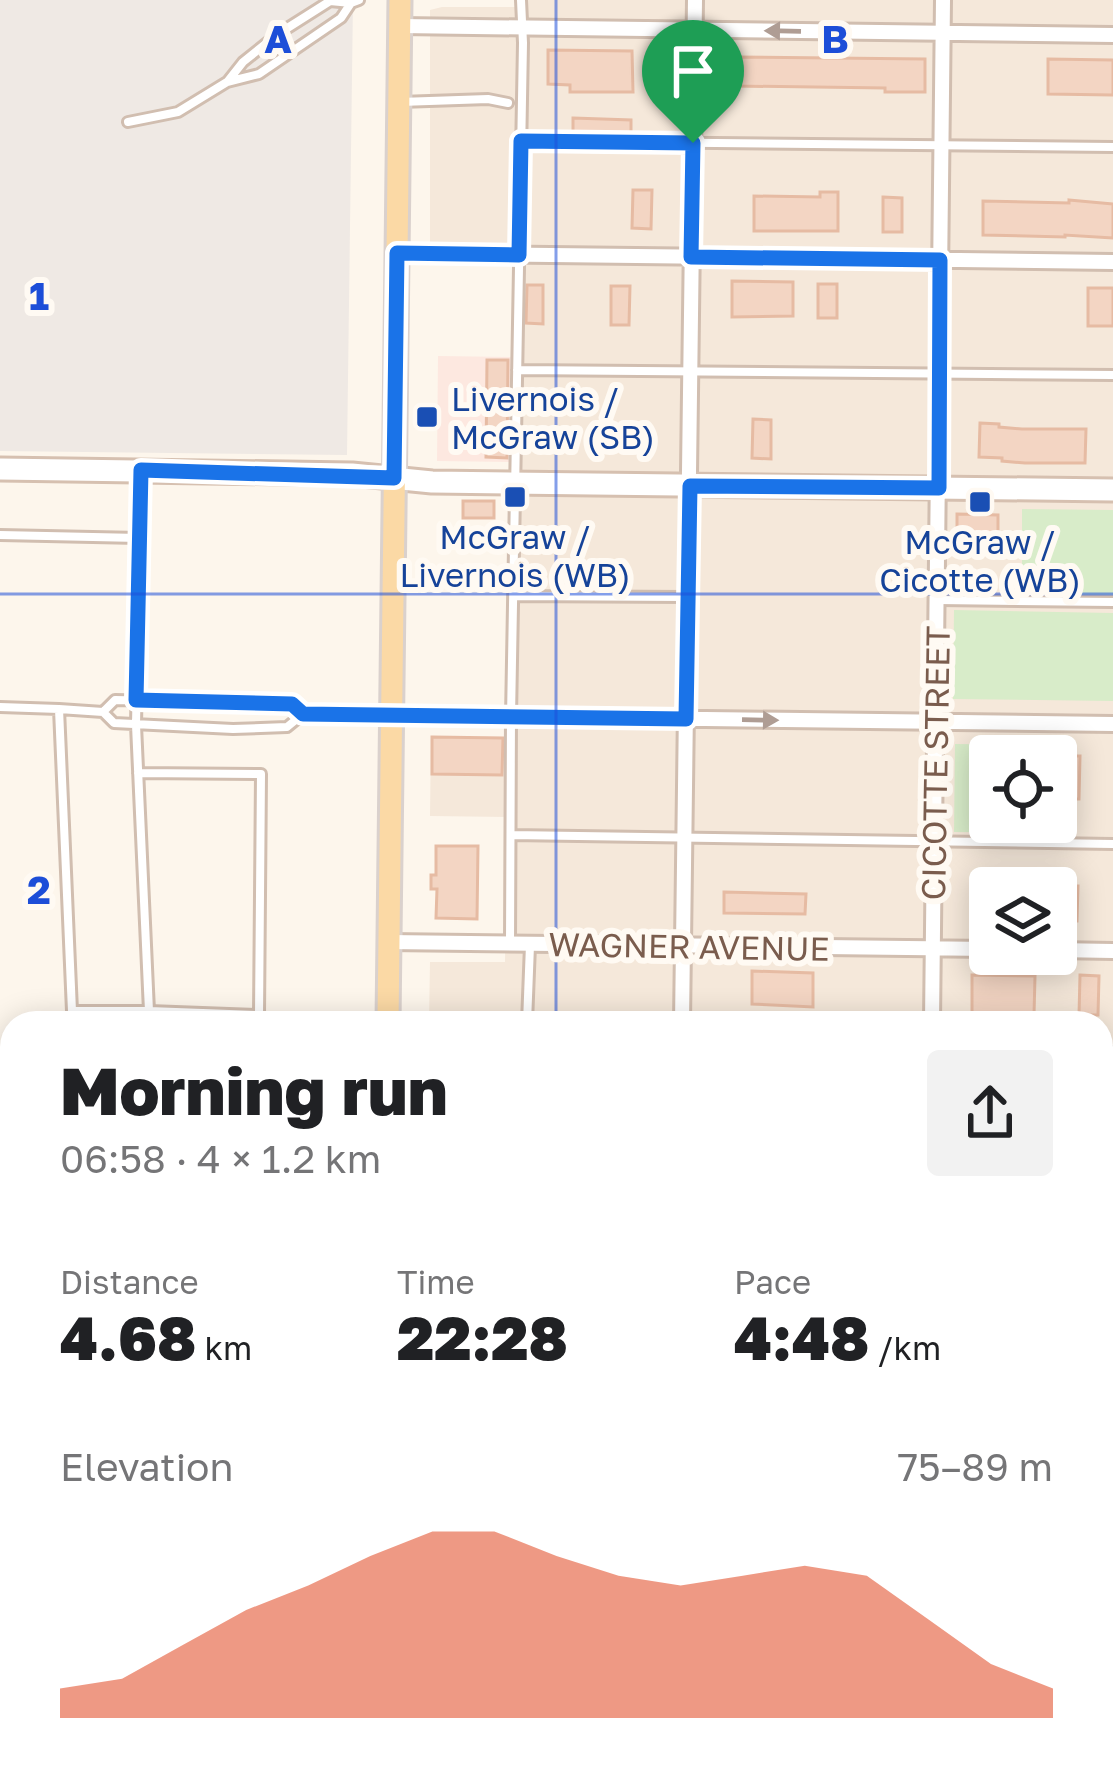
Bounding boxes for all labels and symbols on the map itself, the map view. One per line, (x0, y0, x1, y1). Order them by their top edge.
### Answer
text: A (264, 15, 292, 62)
text: B (821, 15, 849, 62)
pin (642, 20, 744, 143)
one-way arrow (763, 21, 801, 40)
text: 1 (29, 272, 49, 319)
place label: Livernois / McGraw (SB) (451, 379, 655, 456)
marker: Livernois / McGraw (SB) (414, 404, 440, 430)
marker: McGraw / Livernois (WB) (502, 484, 528, 510)
marker: McGraw / Cicotte (WB) (967, 489, 993, 515)
place label: McGraw / Livernois (WB) (399, 517, 631, 594)
place label: McGraw / Cicotte (WB) (879, 522, 1081, 599)
street label: CICOTTE STREET (913, 625, 957, 901)
one-way arrow (742, 710, 780, 730)
text: 2 (27, 866, 51, 913)
street label: WAGNER AVENUE (548, 924, 830, 968)

